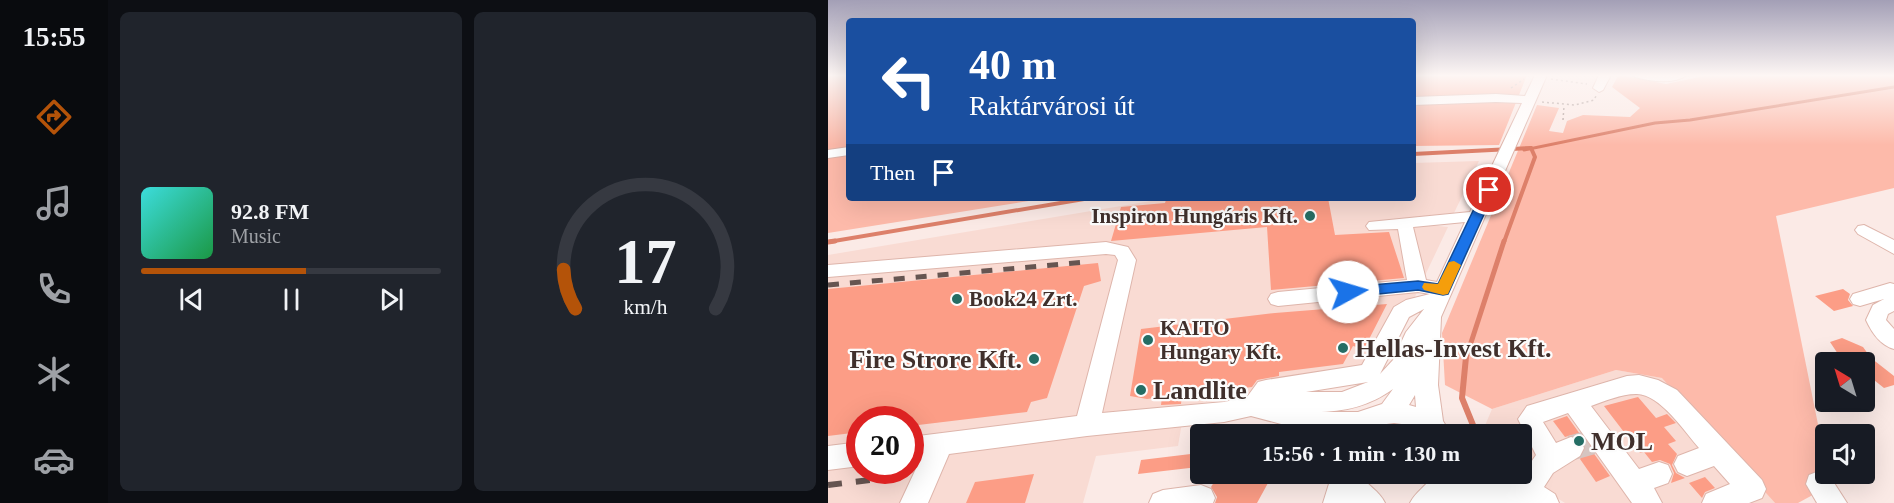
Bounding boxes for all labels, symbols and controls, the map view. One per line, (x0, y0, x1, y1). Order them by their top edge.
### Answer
text: 15:55 (23, 22, 86, 52)
icon: left (870, 42, 948, 120)
text: 40 m (969, 42, 1057, 88)
text: Raktárvárosi út (969, 91, 1135, 121)
icon: directions (33, 96, 75, 138)
icon: arrive (927, 156, 960, 189)
text: Then (870, 160, 915, 185)
pin (1463, 164, 1514, 215)
icon: arrive (1472, 173, 1505, 206)
icon: music (33, 182, 75, 224)
text: 92.8 FM (231, 199, 309, 224)
place label: Inspiron Hungáris Kft. (1091, 204, 1298, 228)
marker: Inspiron Hungáris Kft. (1303, 209, 1317, 223)
text: Music (231, 225, 281, 247)
text: 17 (614, 227, 676, 296)
position arrow (1316, 260, 1380, 324)
icon: phone (33, 268, 75, 310)
icon: previous (175, 283, 208, 316)
icon: pause (275, 283, 308, 316)
icon: next (375, 283, 408, 316)
place label: Book24 Zrt. (969, 287, 1078, 311)
marker: Book24 Zrt. (950, 292, 964, 306)
text: km/h (623, 295, 667, 319)
place label: KAITO Hungary Kft. (1160, 316, 1281, 364)
marker: KAITO Hungary Kft. (1141, 333, 1155, 347)
place label: Hellas-Invest Kft. (1355, 334, 1551, 363)
marker: Hellas-Invest Kft. (1336, 341, 1350, 355)
place label: Fire Strore Kft. (849, 345, 1022, 374)
marker: Fire Strore Kft. (1027, 352, 1041, 366)
north arrow (1815, 352, 1875, 412)
map controls (1815, 352, 1875, 484)
icon: climate (33, 353, 75, 395)
place label: Landlite (1153, 376, 1247, 405)
marker: Landlite (1134, 383, 1148, 397)
speed limit sign: 20 (846, 406, 924, 484)
button: sound (1815, 424, 1875, 484)
place label: MOL (1591, 427, 1653, 456)
marker: MOL (1572, 434, 1586, 448)
icon: car (33, 439, 75, 481)
text: 15:56 · 1 min · 130 m (1262, 441, 1460, 466)

